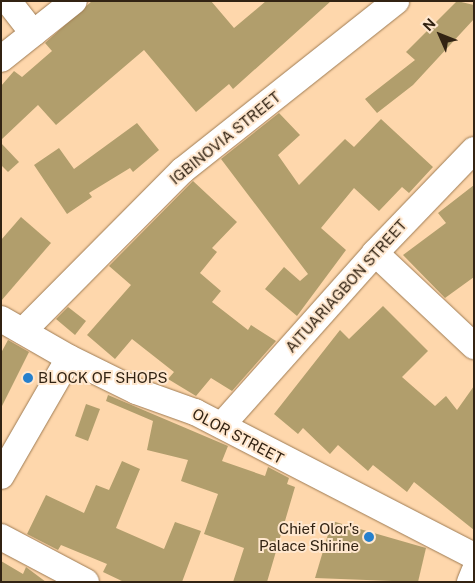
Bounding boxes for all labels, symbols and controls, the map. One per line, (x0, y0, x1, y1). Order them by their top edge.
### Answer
north arrow (415, 10, 465, 60)
text: N (420, 15, 439, 34)
street label: IGBINOVIA STREET (166, 88, 284, 188)
street label: AITUARIAGBON STREET (282, 216, 410, 356)
place label: BLOCK OF SHOPS (38, 369, 168, 387)
marker: BLOCK OF SHOPS (22, 372, 34, 384)
street label: OLOR STREET (189, 404, 287, 468)
place label: Chief Olor's Palace Shirine (259, 519, 359, 554)
marker: Chief Olor's Palace Shirine (363, 531, 375, 543)

